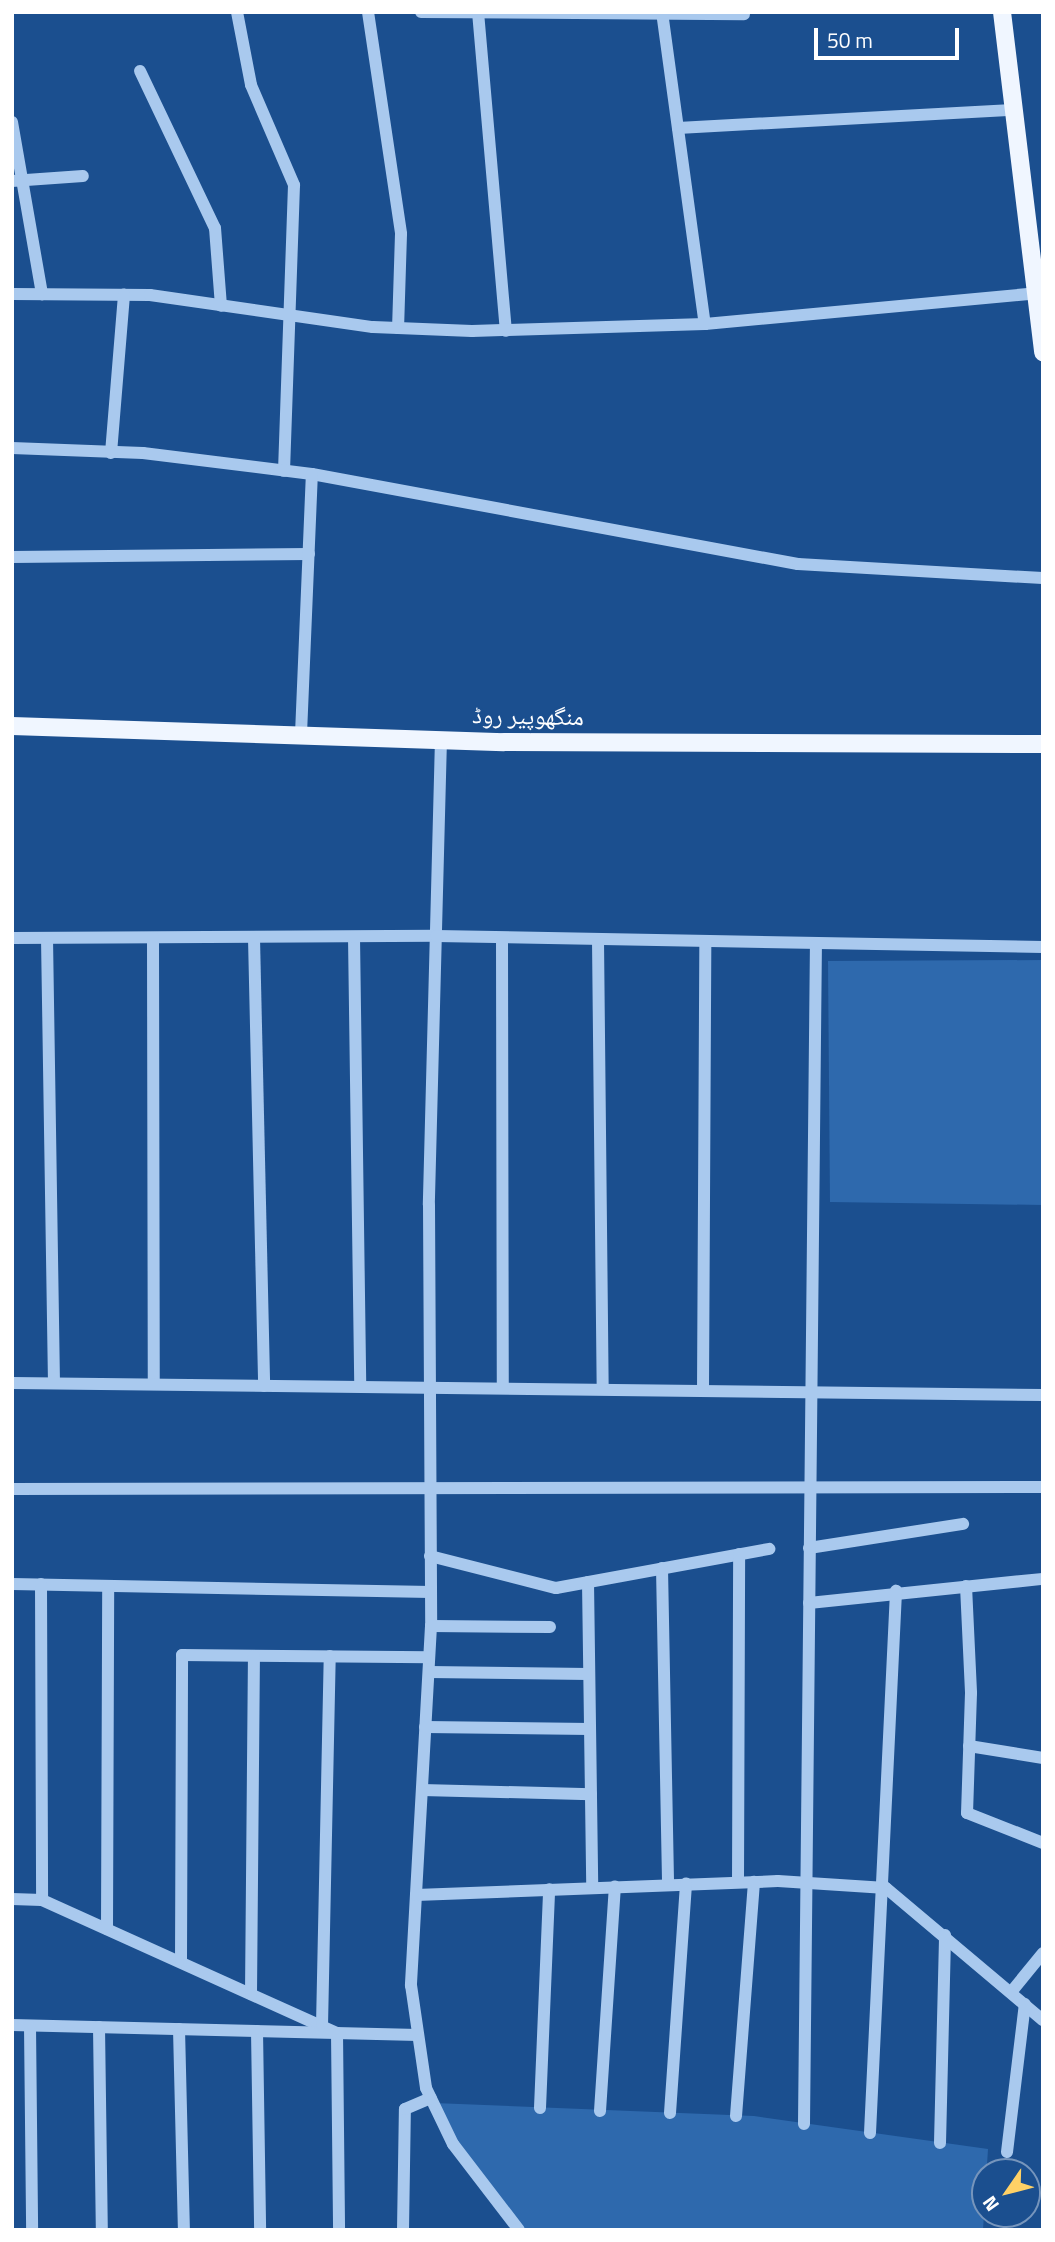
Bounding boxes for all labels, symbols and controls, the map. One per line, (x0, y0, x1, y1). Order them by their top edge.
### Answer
scale bar (817, 14, 962, 58)
text: 50 m (827, 24, 873, 56)
street label: منگھوپیر روڈ (472, 701, 584, 731)
north arrow (971, 2158, 1041, 2228)
text: N (974, 2190, 1006, 2218)

